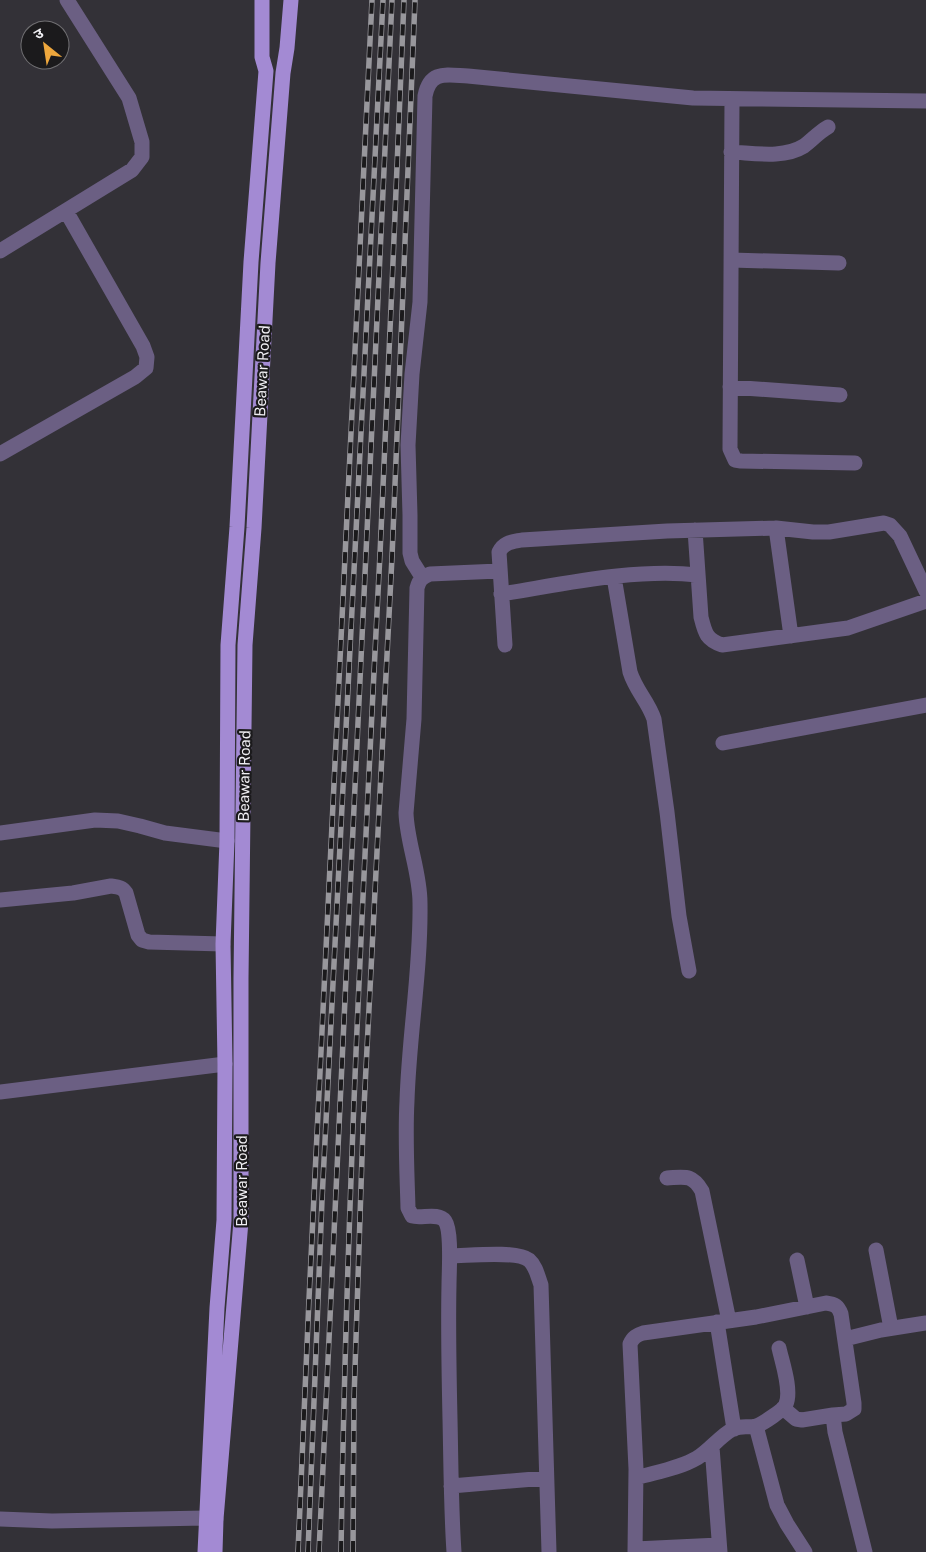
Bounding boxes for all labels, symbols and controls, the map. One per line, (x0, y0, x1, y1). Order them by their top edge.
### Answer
north arrow (20, 20, 70, 70)
text: उ (31, 24, 47, 43)
street label: Beawar Road (251, 325, 273, 417)
street label: Beawar Road (235, 730, 253, 822)
street label: Beawar Road (233, 1135, 250, 1227)

